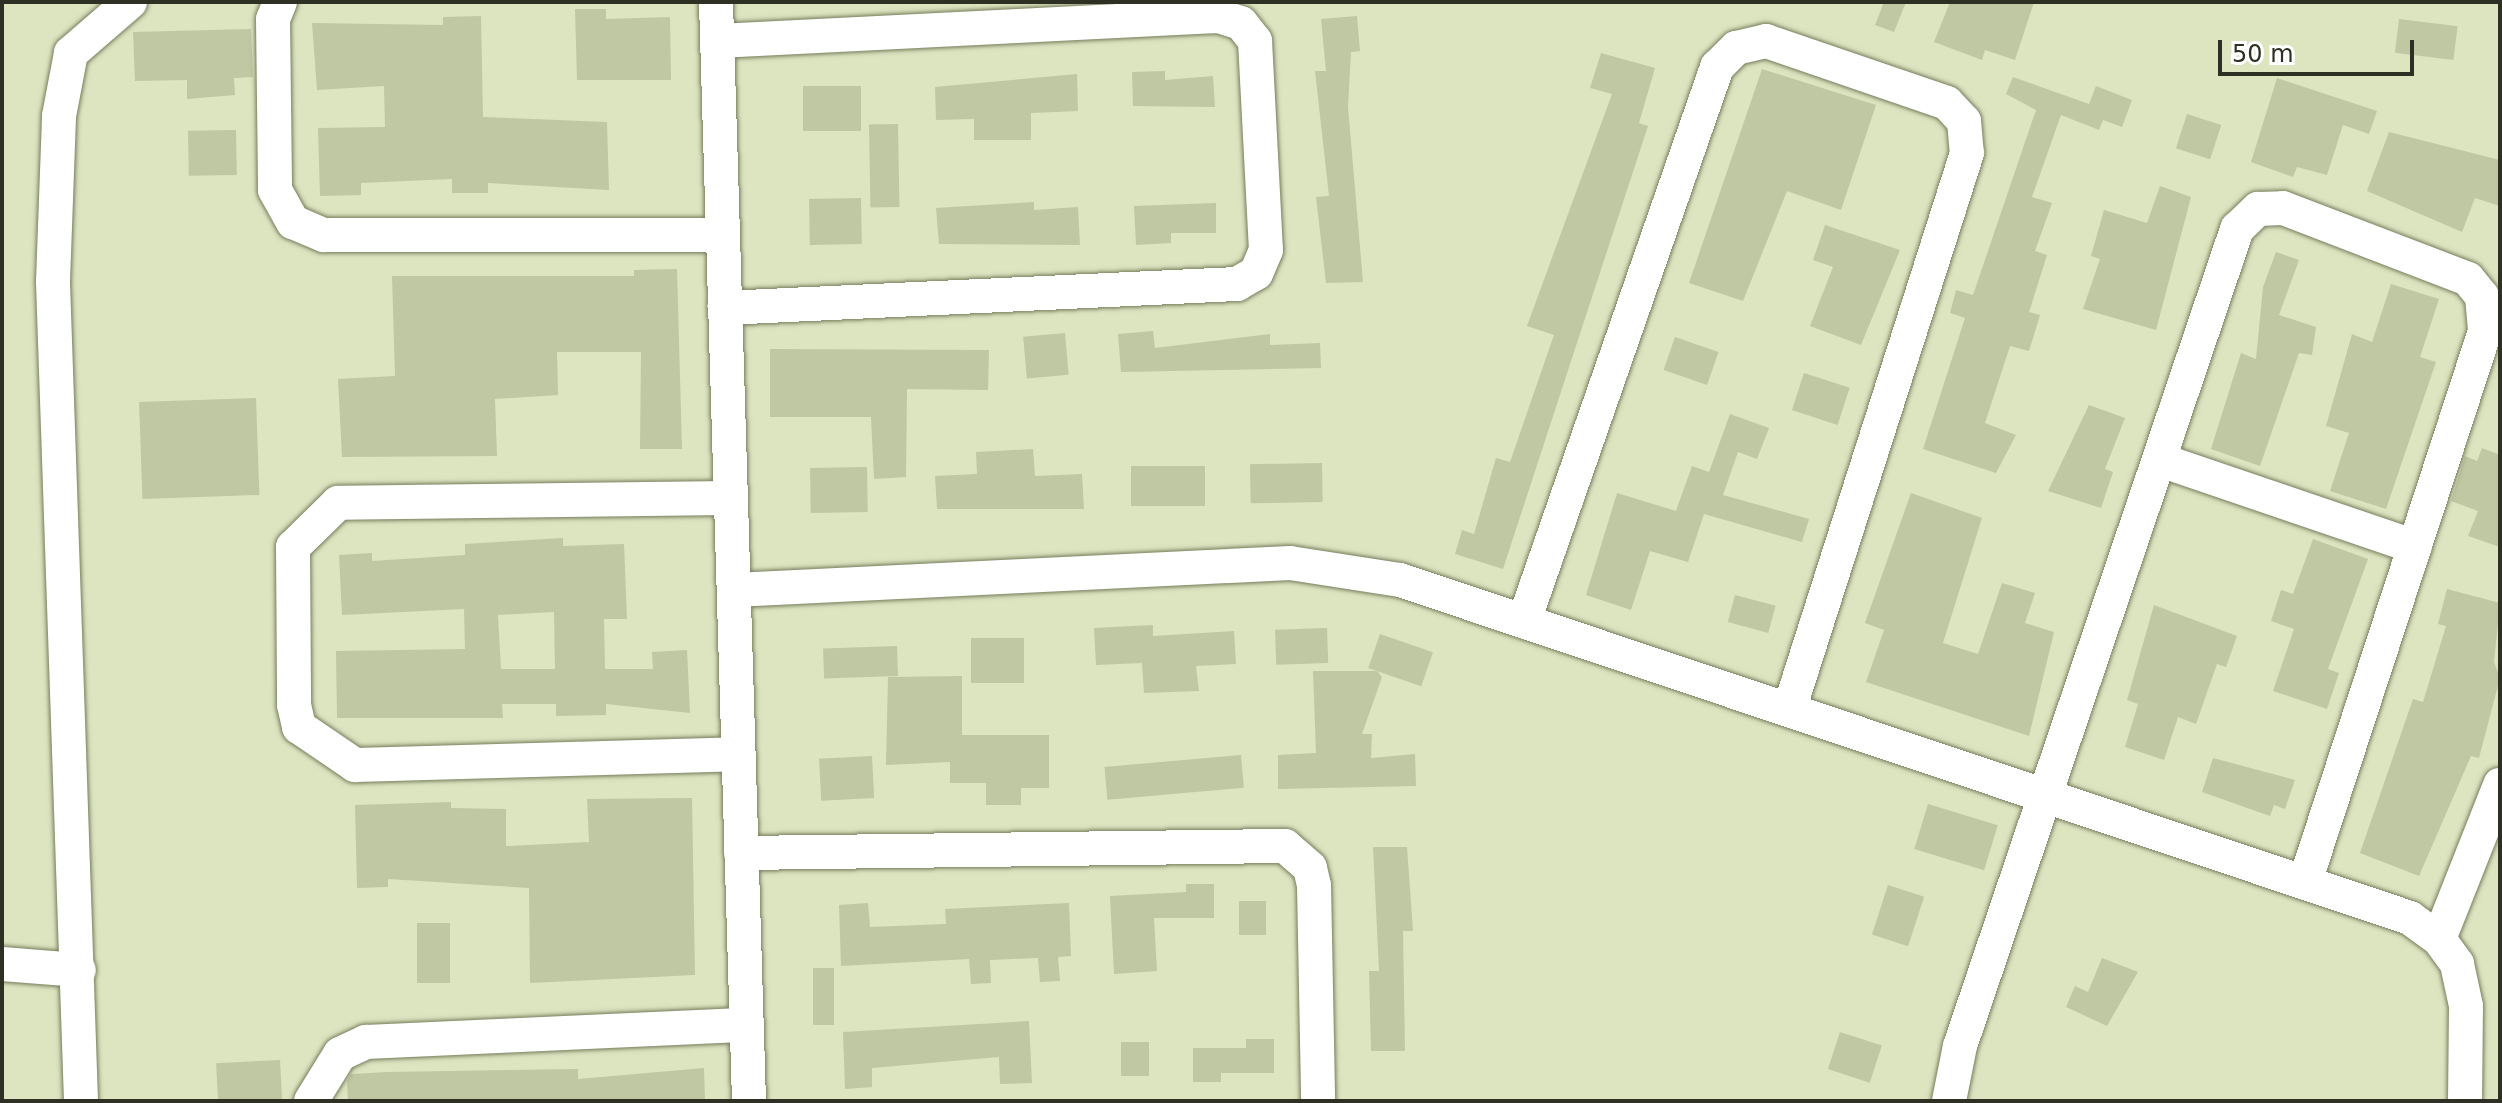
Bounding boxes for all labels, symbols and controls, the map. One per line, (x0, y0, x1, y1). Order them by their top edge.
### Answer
scale bar (2222, 24, 2418, 74)
text: 50 m (2232, 40, 2294, 68)

